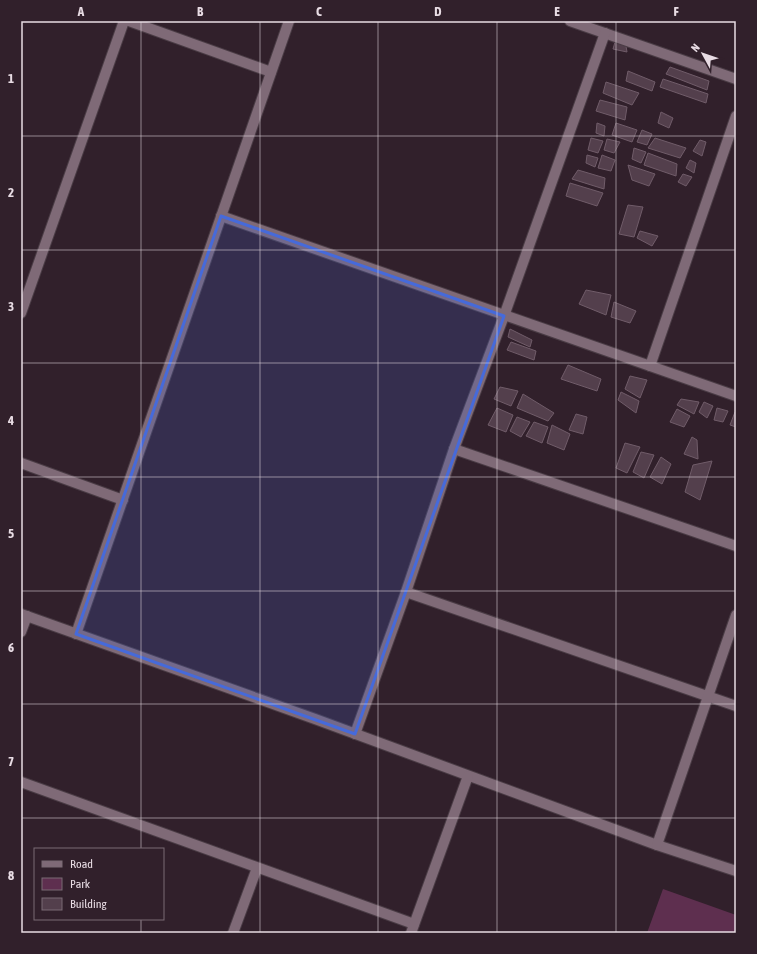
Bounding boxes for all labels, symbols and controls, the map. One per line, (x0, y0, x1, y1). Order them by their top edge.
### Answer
text: A (77, 4, 85, 19)
text: B (197, 4, 204, 19)
text: C (316, 4, 322, 19)
text: D (434, 4, 442, 19)
text: E (554, 4, 560, 19)
text: F (673, 4, 679, 19)
north arrow (683, 34, 723, 74)
text: N (689, 41, 702, 54)
text: 1 (8, 71, 14, 86)
text: 2 (8, 185, 14, 200)
text: 3 (8, 299, 14, 314)
text: 4 (7, 413, 14, 428)
text: 5 (8, 526, 14, 541)
text: 6 (8, 640, 14, 655)
text: 7 (8, 754, 14, 769)
legend (34, 848, 164, 920)
text: Road (70, 857, 93, 871)
text: 8 (8, 868, 14, 883)
text: Park (70, 877, 91, 891)
text: Building (70, 897, 108, 911)

